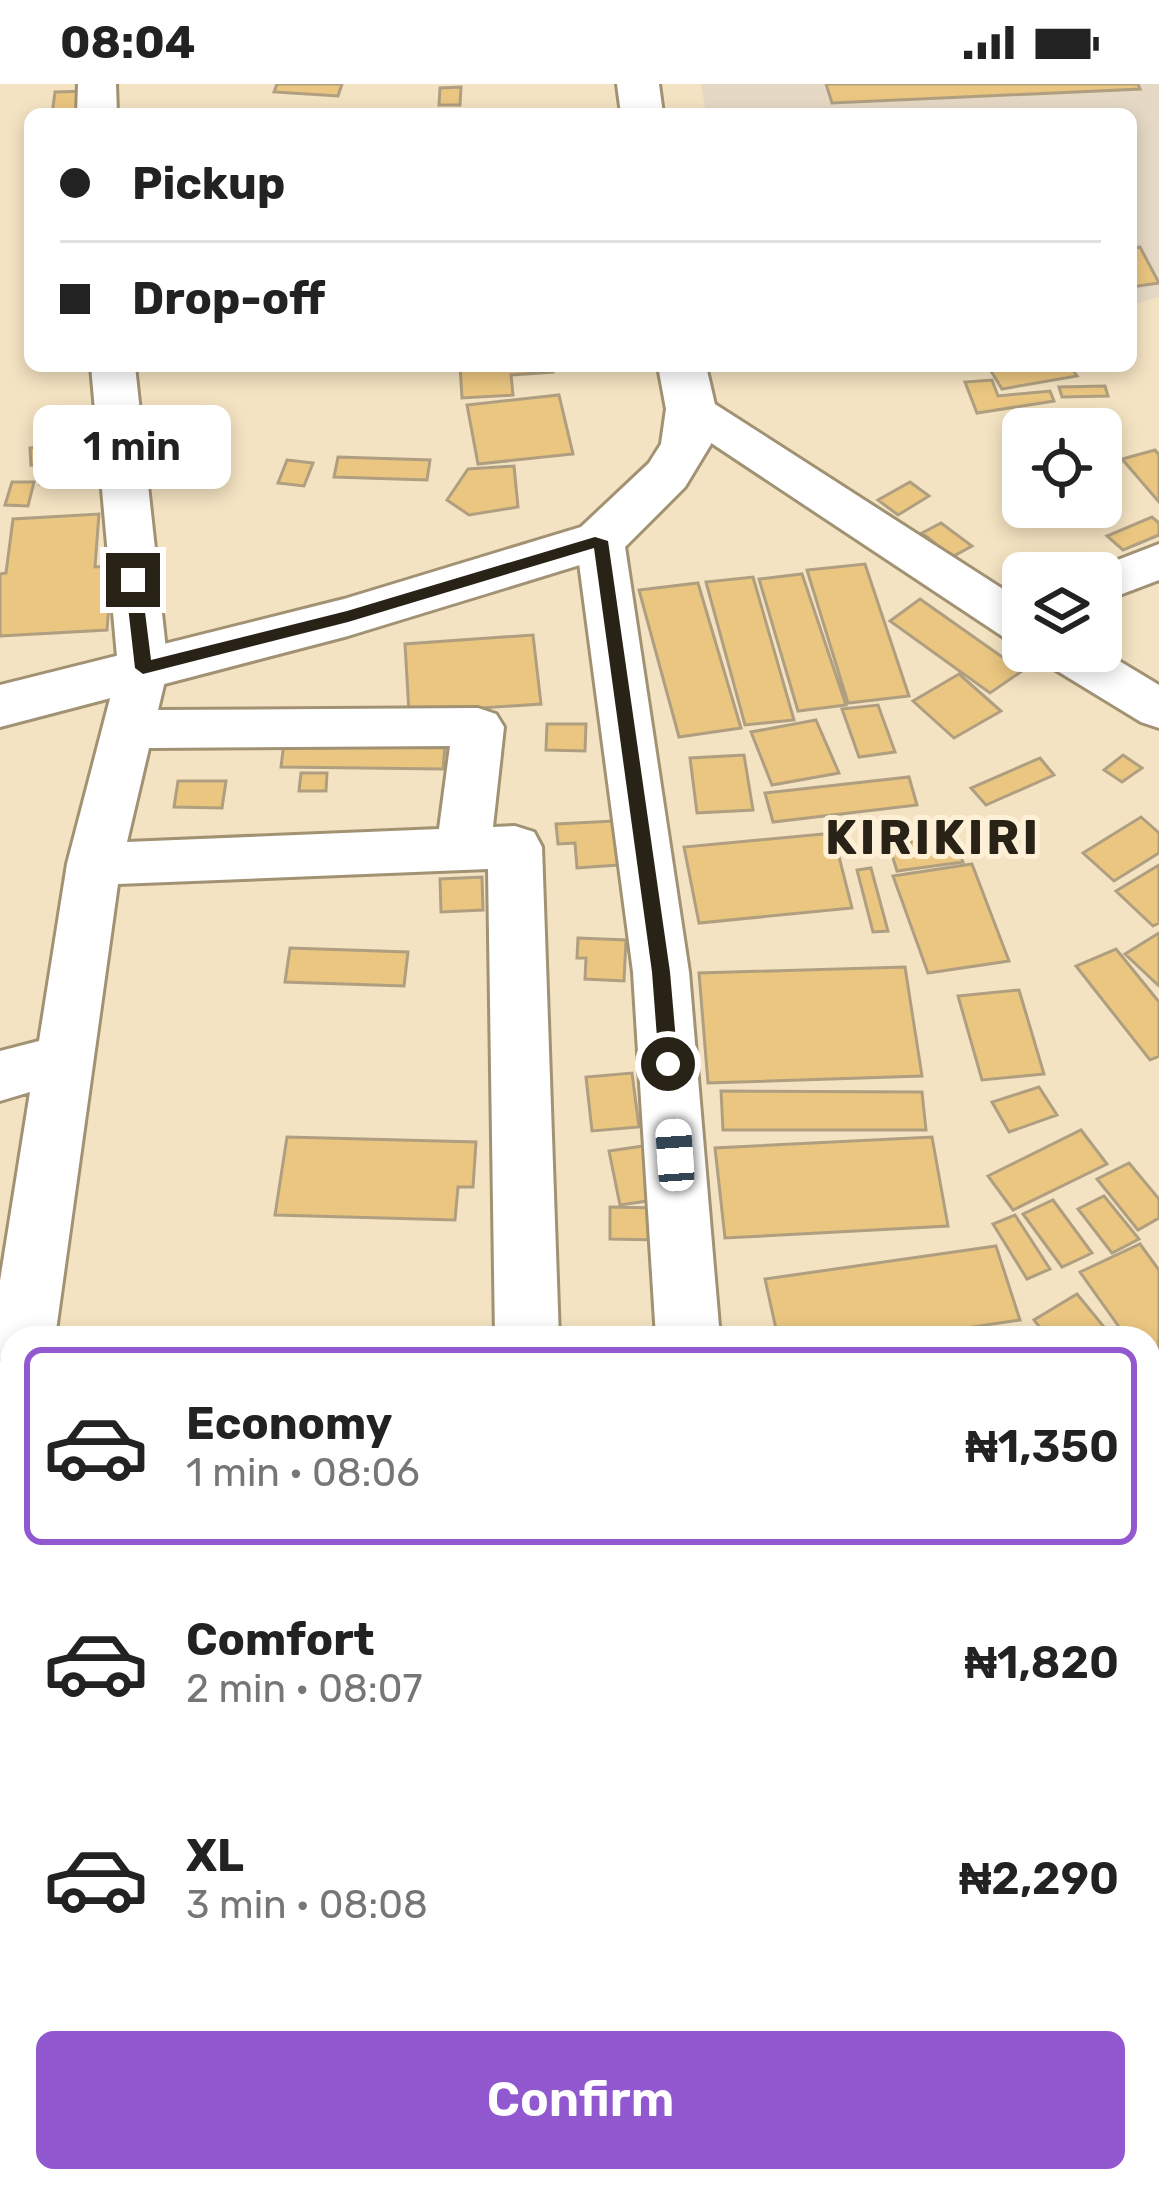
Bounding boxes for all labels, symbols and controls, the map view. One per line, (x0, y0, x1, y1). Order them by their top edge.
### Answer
text: 08:04 (60, 16, 196, 69)
text: Pickup (132, 157, 285, 210)
text: Drop-off (132, 272, 325, 325)
callout: 1 min (34, 406, 232, 490)
map controls (1002, 408, 1122, 672)
button: locate (1002, 408, 1122, 528)
text: 1 min (83, 424, 181, 470)
button: layers (1002, 552, 1122, 672)
route end (106, 553, 160, 607)
district label: KIRIKIRI (825, 809, 1041, 866)
route start (641, 1037, 695, 1091)
car (655, 1118, 695, 1192)
icon: car (42, 1392, 150, 1500)
text: Economy (186, 1397, 392, 1450)
text: ₦1,350 (965, 1420, 1119, 1473)
text: 1 min · 08:06 (186, 1450, 420, 1496)
icon: car (42, 1608, 150, 1716)
text: Comfort (186, 1613, 375, 1666)
text: ₦1,820 (964, 1636, 1119, 1689)
text: 2 min · 08:07 (186, 1666, 423, 1712)
icon: car (42, 1824, 150, 1932)
text: XL (186, 1829, 244, 1882)
text: ₦2,290 (959, 1852, 1119, 1905)
text: 3 min · 08:08 (186, 1882, 428, 1928)
button: Confirm (36, 2031, 1125, 2169)

